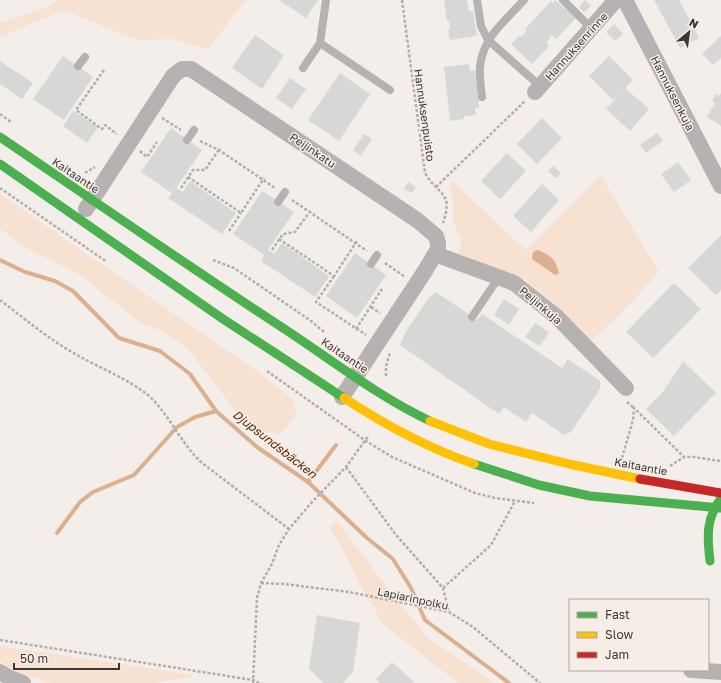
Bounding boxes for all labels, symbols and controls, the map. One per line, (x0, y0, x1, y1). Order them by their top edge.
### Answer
street label: Hannuksenrinne (542, 9, 610, 83)
north arrow (669, 12, 709, 52)
text: N (687, 15, 701, 31)
street label: Hannuksenkuja (649, 54, 697, 132)
street label: Hannuksenpuisto (412, 68, 438, 162)
street label: Peijinkatu (288, 130, 338, 170)
street label: Kaitaantie (50, 155, 102, 195)
street label: Peijinkuja (517, 284, 565, 326)
street label: Kaitaantie (319, 335, 371, 375)
water label: Djupsundsbäcken (230, 407, 321, 482)
street label: Kaitaantie (613, 454, 669, 478)
street label: Lapiarinpolku (376, 584, 450, 612)
legend (569, 599, 709, 671)
text: Fast (605, 607, 630, 622)
text: Slow (605, 627, 633, 642)
scale bar (14, 645, 119, 671)
text: Jam (605, 647, 629, 662)
text: 50 m (20, 651, 48, 666)

